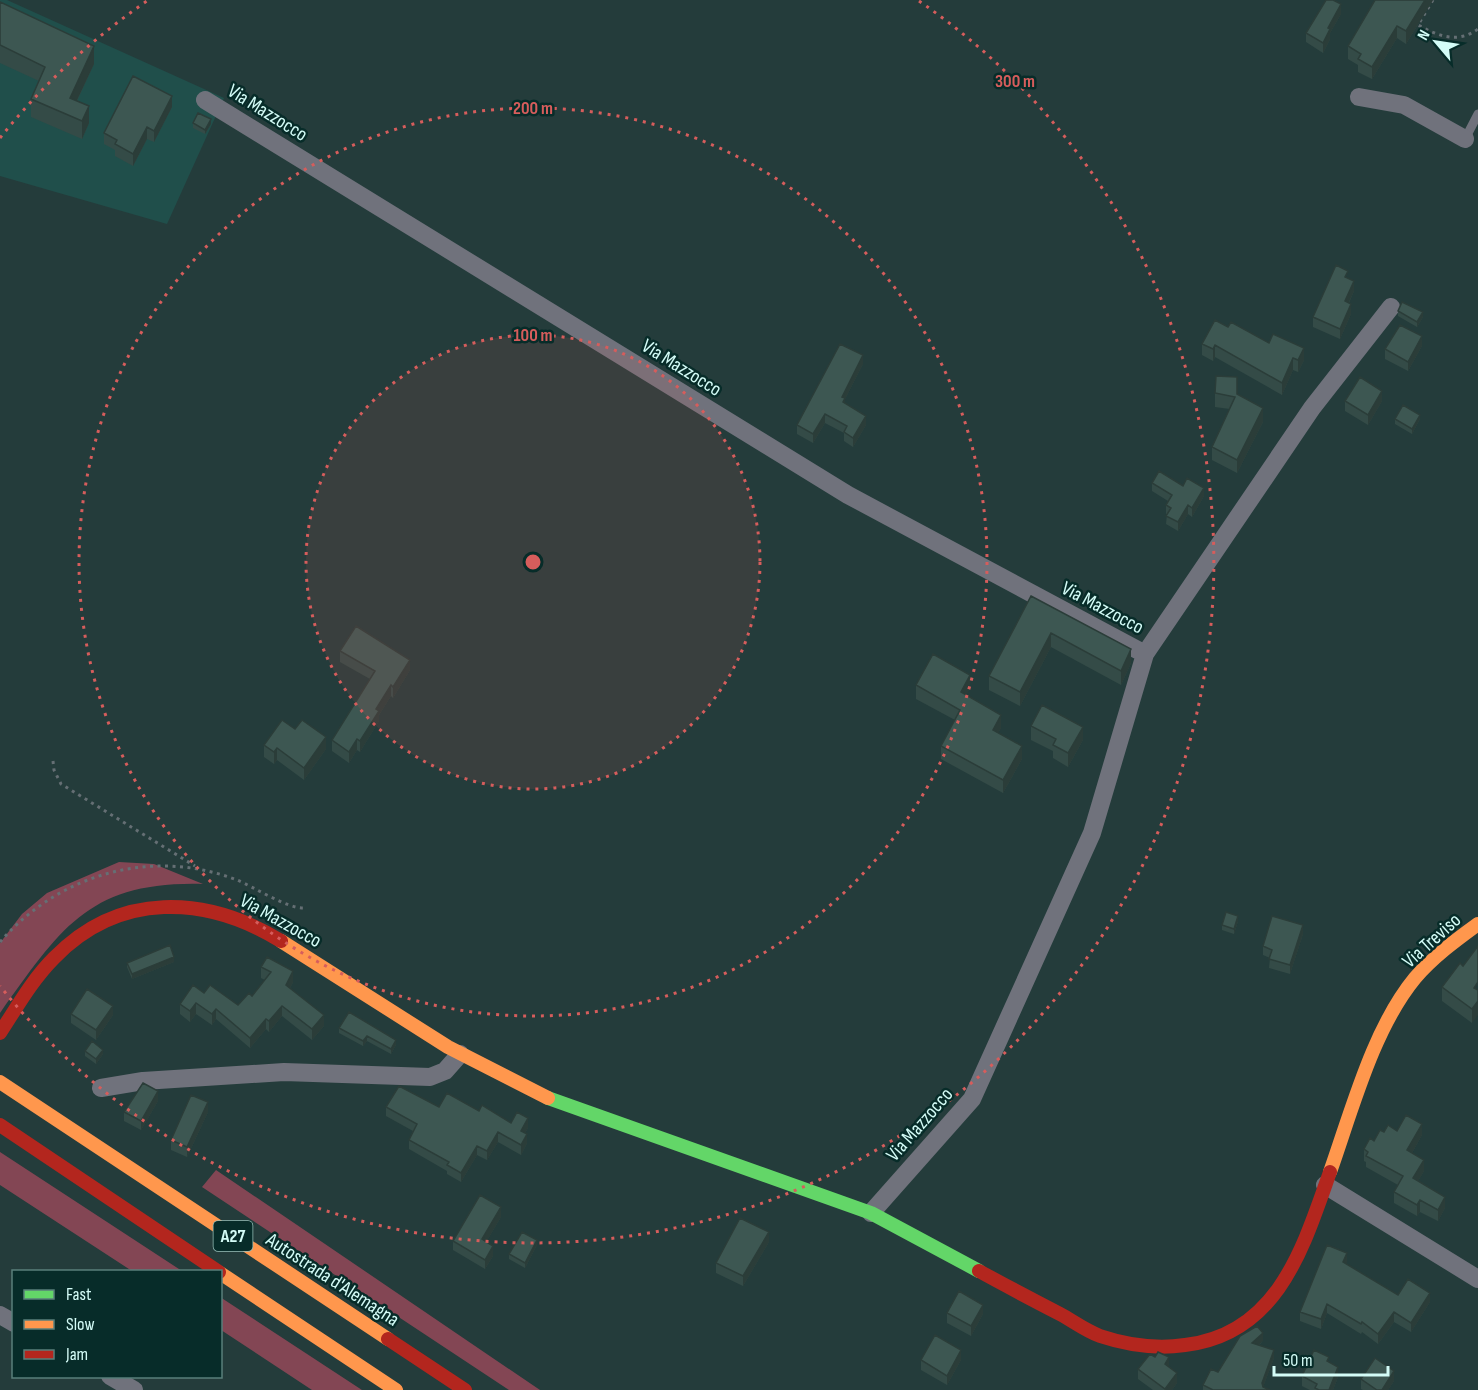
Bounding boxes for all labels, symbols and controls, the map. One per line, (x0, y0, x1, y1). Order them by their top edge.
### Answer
north arrow (1406, 12, 1466, 72)
text: N (1414, 27, 1435, 44)
text: 300 m (995, 71, 1035, 92)
street label: Via Mazzocco (223, 79, 312, 147)
text: 200 m (513, 98, 553, 119)
text: 100 m (514, 325, 553, 346)
street label: Via Mazzocco (637, 334, 726, 402)
centre of rings (523, 552, 543, 572)
street label: Via Mazzocco (1057, 576, 1148, 640)
street label: Via Mazzocco (235, 889, 326, 953)
street label: Via Treviso (1397, 908, 1466, 973)
street label: Via Mazzocco (881, 1083, 958, 1166)
road number: A27 (214, 1221, 252, 1251)
street label: Autostrada d'Alemagna (261, 1227, 403, 1332)
legend (12, 1270, 222, 1378)
text: Fast (66, 1284, 92, 1305)
text: Slow (66, 1314, 95, 1335)
scale bar (1274, 1339, 1388, 1377)
text: Jam (65, 1344, 88, 1365)
text: 50 m (1283, 1350, 1313, 1371)

